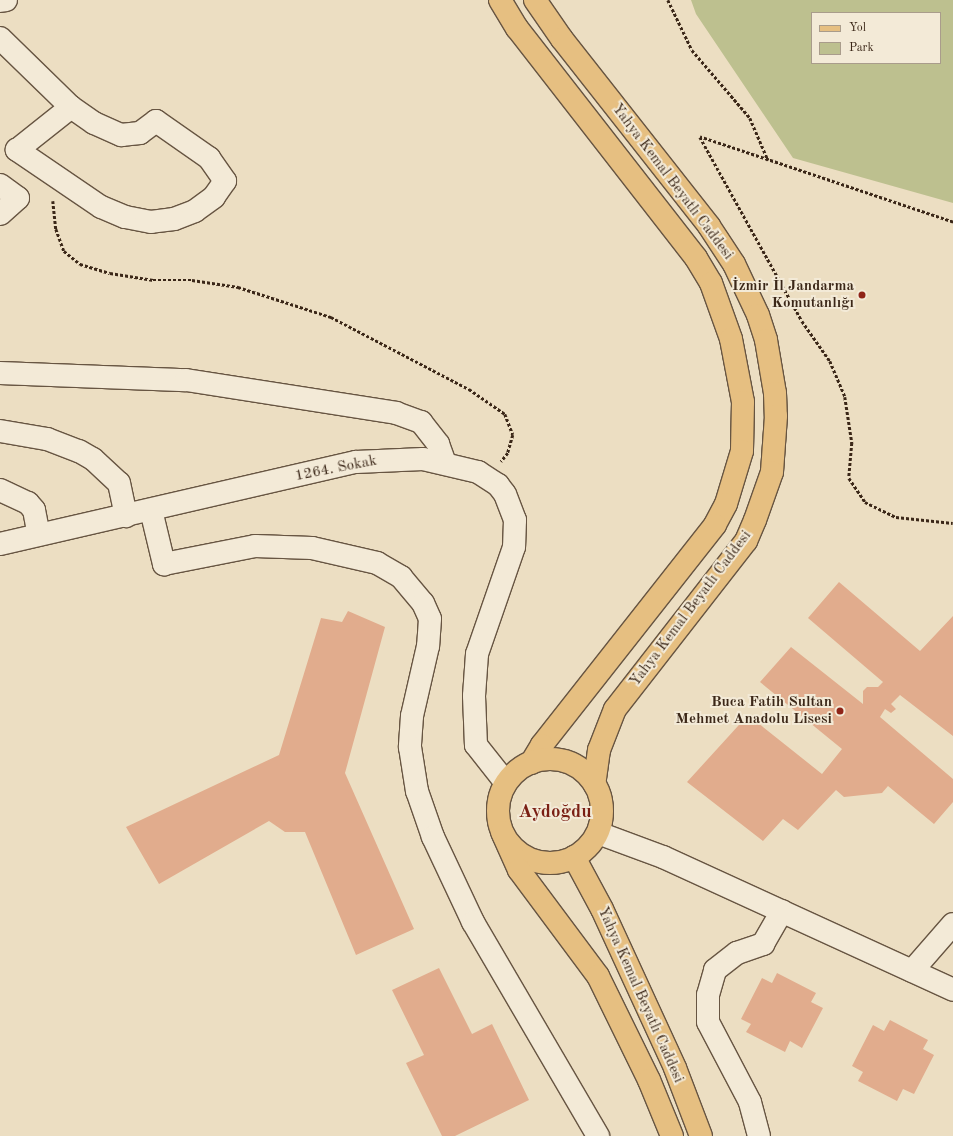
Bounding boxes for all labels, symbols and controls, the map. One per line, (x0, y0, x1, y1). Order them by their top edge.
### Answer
legend (811, 12, 941, 64)
text: Yol (849, 22, 866, 34)
text: Park (849, 42, 874, 54)
street label: Yahya Kemal Beyatlı Caddesi (607, 100, 737, 264)
place label: İzmir İl Jandarma Komutanlığı (732, 277, 854, 312)
marker: İzmir İl Jandarma Komutanlığı (857, 290, 867, 300)
street label: 1264. Sokak (294, 452, 378, 486)
street label: Yahya Kemal Beyatlı Caddesi (626, 527, 756, 691)
place label: Buca Fatih Sultan Mehmet Anadolu Lisesi (676, 693, 832, 728)
marker: Buca Fatih Sultan Mehmet Anadolu Lisesi (835, 706, 845, 716)
district label: Aydoğdu (518, 802, 592, 824)
street label: Yahya Kemal Beyatlı Caddesi (593, 904, 687, 1086)

